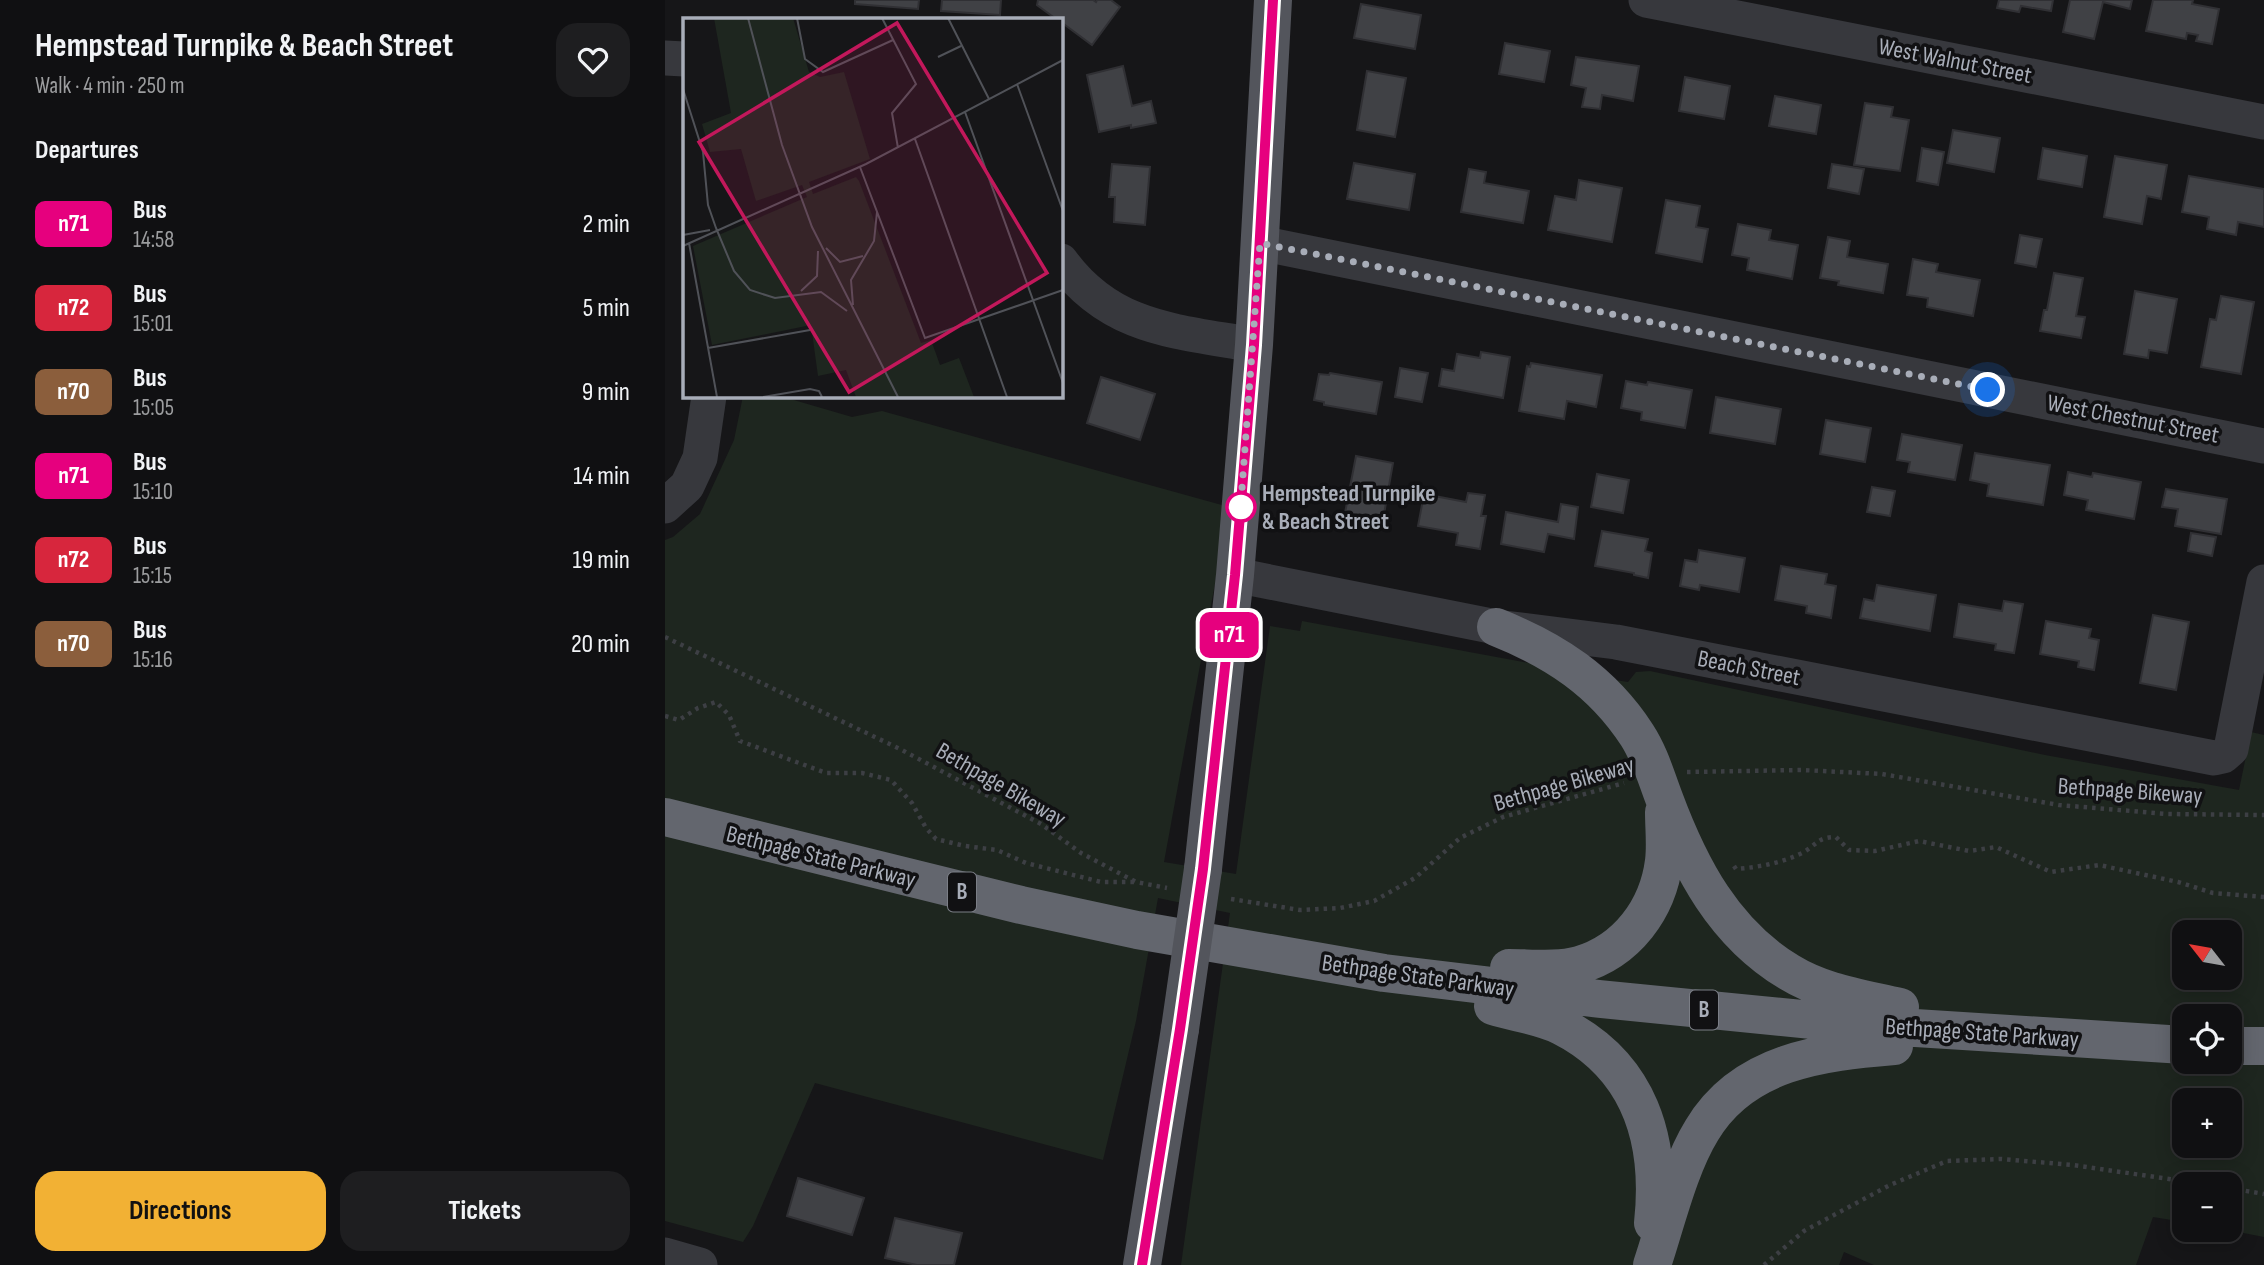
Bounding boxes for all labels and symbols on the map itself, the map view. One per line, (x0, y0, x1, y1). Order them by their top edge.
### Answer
inset map (683, 18, 1062, 397)
street label: West Walnut Street (1876, 32, 2034, 90)
your location (1970, 372, 2005, 407)
street label: West Chestnut Street (2045, 388, 2221, 450)
place label: Hempstead Turnpike & Beach Street (1262, 479, 1436, 536)
marker: Hempstead Turnpike & Beach Street (1226, 492, 1256, 522)
line badge: n71 (1189, 612, 1269, 658)
street label: Beach Street (1695, 644, 1803, 692)
street label: Bethpage Bikeway (931, 736, 1071, 834)
street label: Bethpage Bikeway (1490, 750, 1638, 818)
street label: Bethpage Bikeway (2057, 771, 2203, 811)
street label: Bethpage State Parkway (723, 819, 919, 895)
road number: B (948, 872, 976, 912)
north arrow (2172, 920, 2242, 990)
street label: Bethpage State Parkway (1320, 948, 1516, 1004)
road number: B (1690, 990, 1718, 1030)
street label: Bethpage State Parkway (1884, 1012, 2080, 1054)

